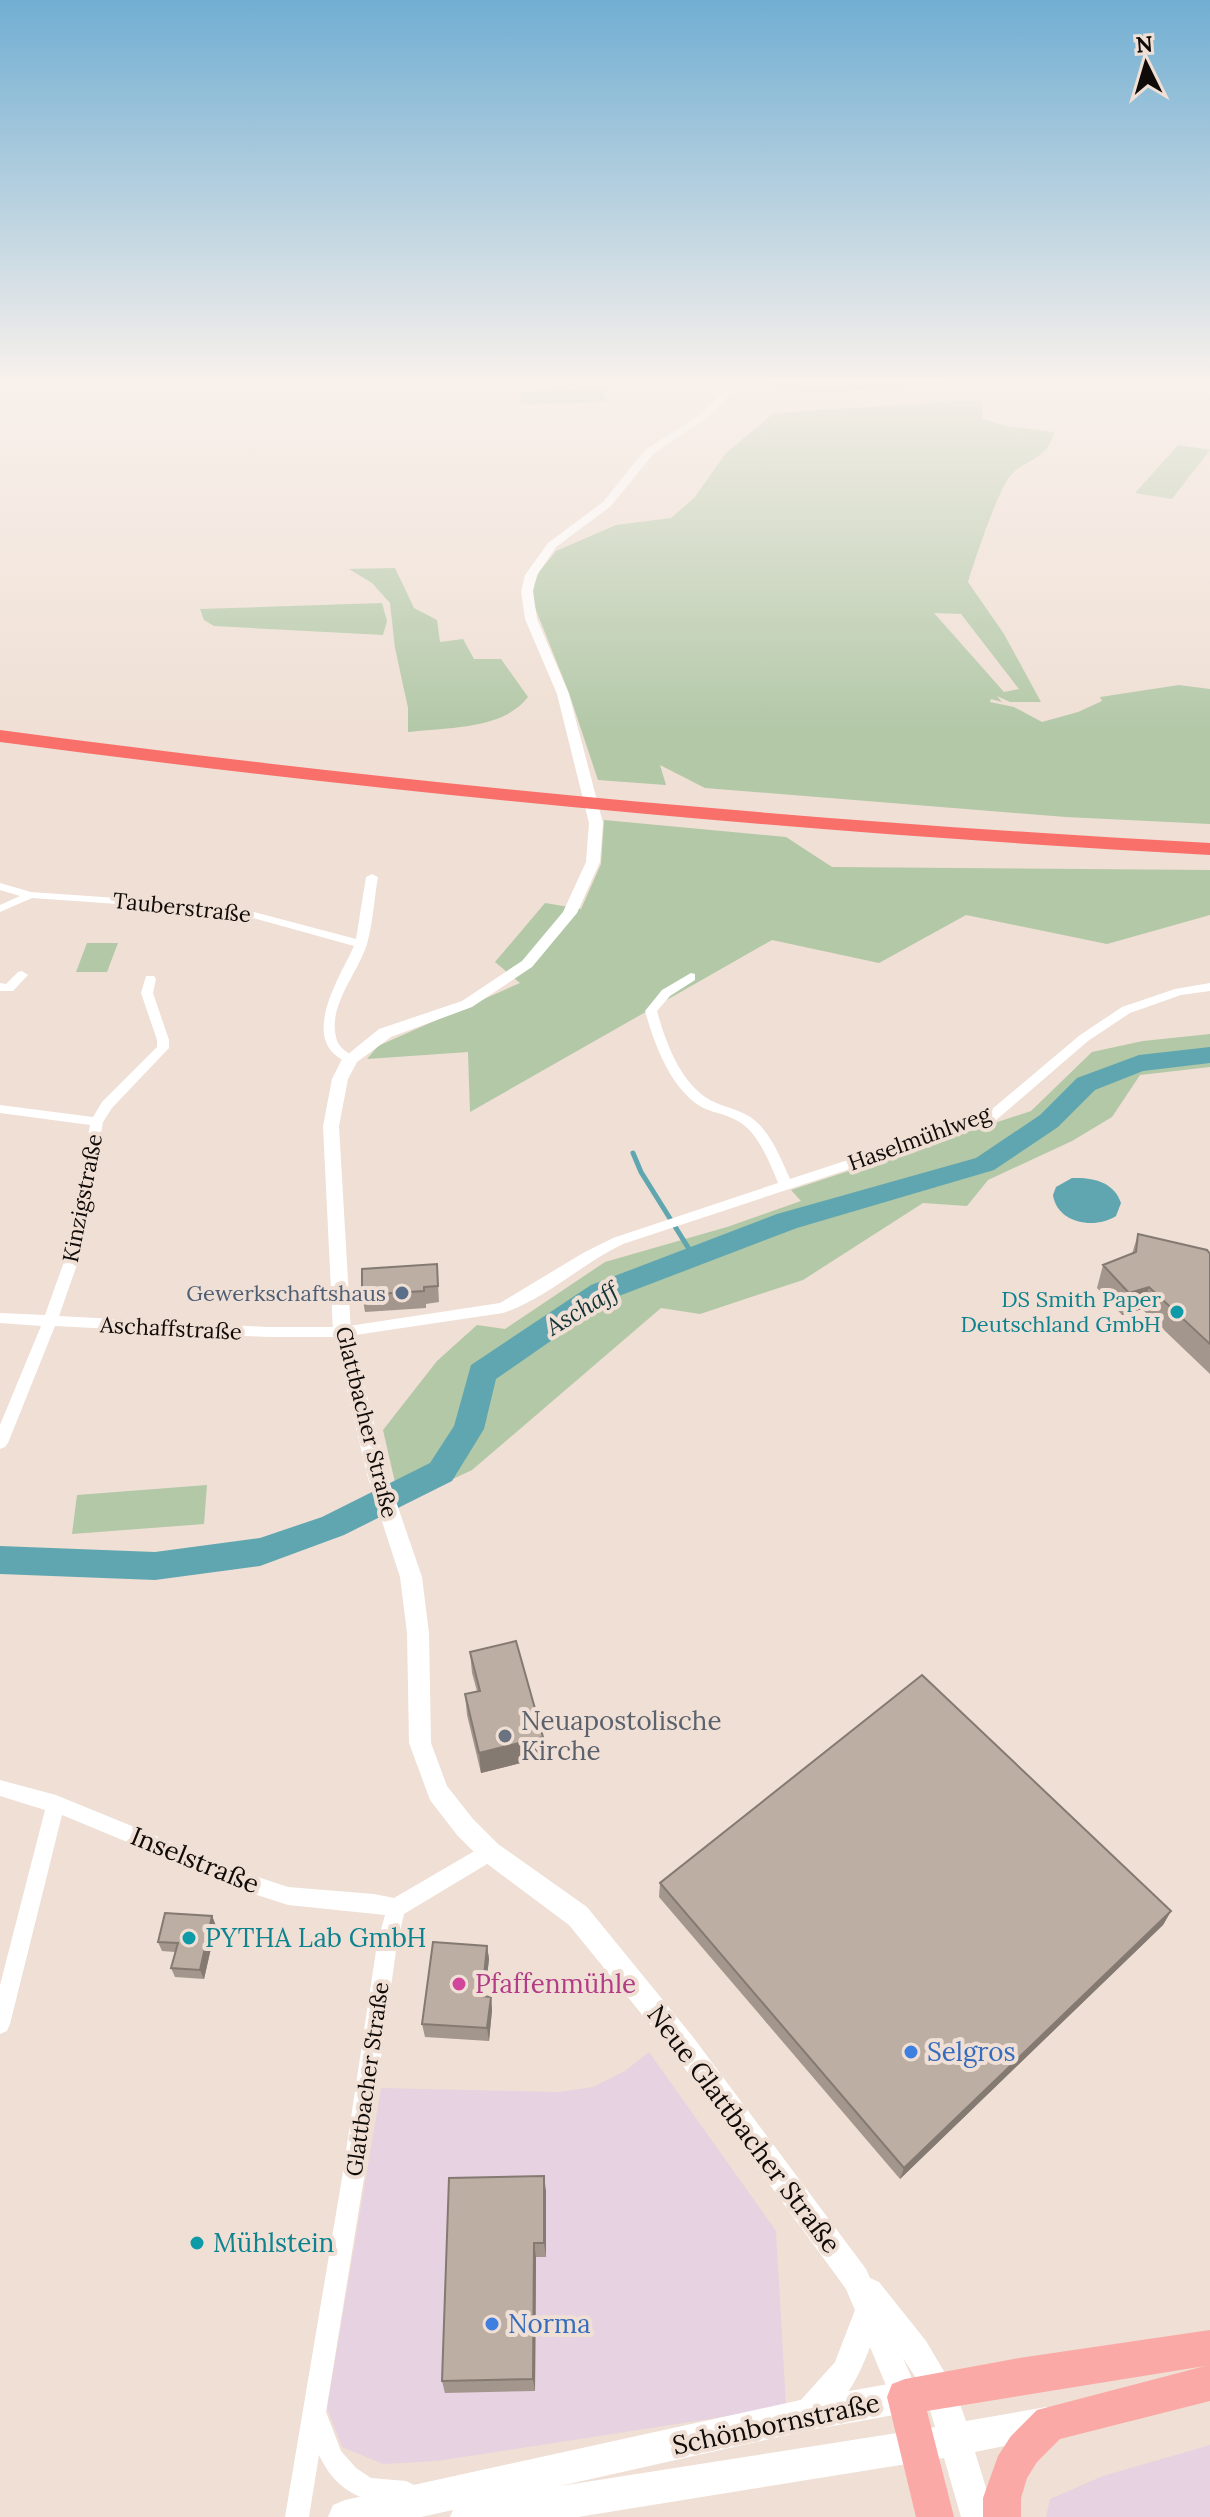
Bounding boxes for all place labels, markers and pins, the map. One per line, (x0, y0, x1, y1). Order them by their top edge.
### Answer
place label: Gewerkschaftshaus (186, 1279, 386, 1307)
marker: Gewerkschaftshaus (393, 1284, 411, 1302)
place label: DS Smith Paper Deutschland GmbH (960, 1285, 1161, 1338)
marker: DS Smith Paper Deutschland GmbH (1168, 1303, 1186, 1321)
place label: Neuapostolische Kirche (521, 1704, 722, 1767)
marker: Neuapostolische Kirche (496, 1727, 514, 1745)
place label: PYTHA Lab GmbH (205, 1921, 427, 1954)
marker: PYTHA Lab GmbH (180, 1929, 198, 1947)
place label: Pfaffenmühle (475, 1967, 636, 2000)
marker: Pfaffenmühle (450, 1975, 468, 1993)
place label: Selgros (927, 2035, 1016, 2068)
marker: Selgros (902, 2043, 920, 2061)
place label: Mühlstein (213, 2226, 334, 2259)
marker: Mühlstein (188, 2234, 206, 2252)
place label: Norma (508, 2307, 591, 2340)
marker: Norma (483, 2315, 501, 2333)

